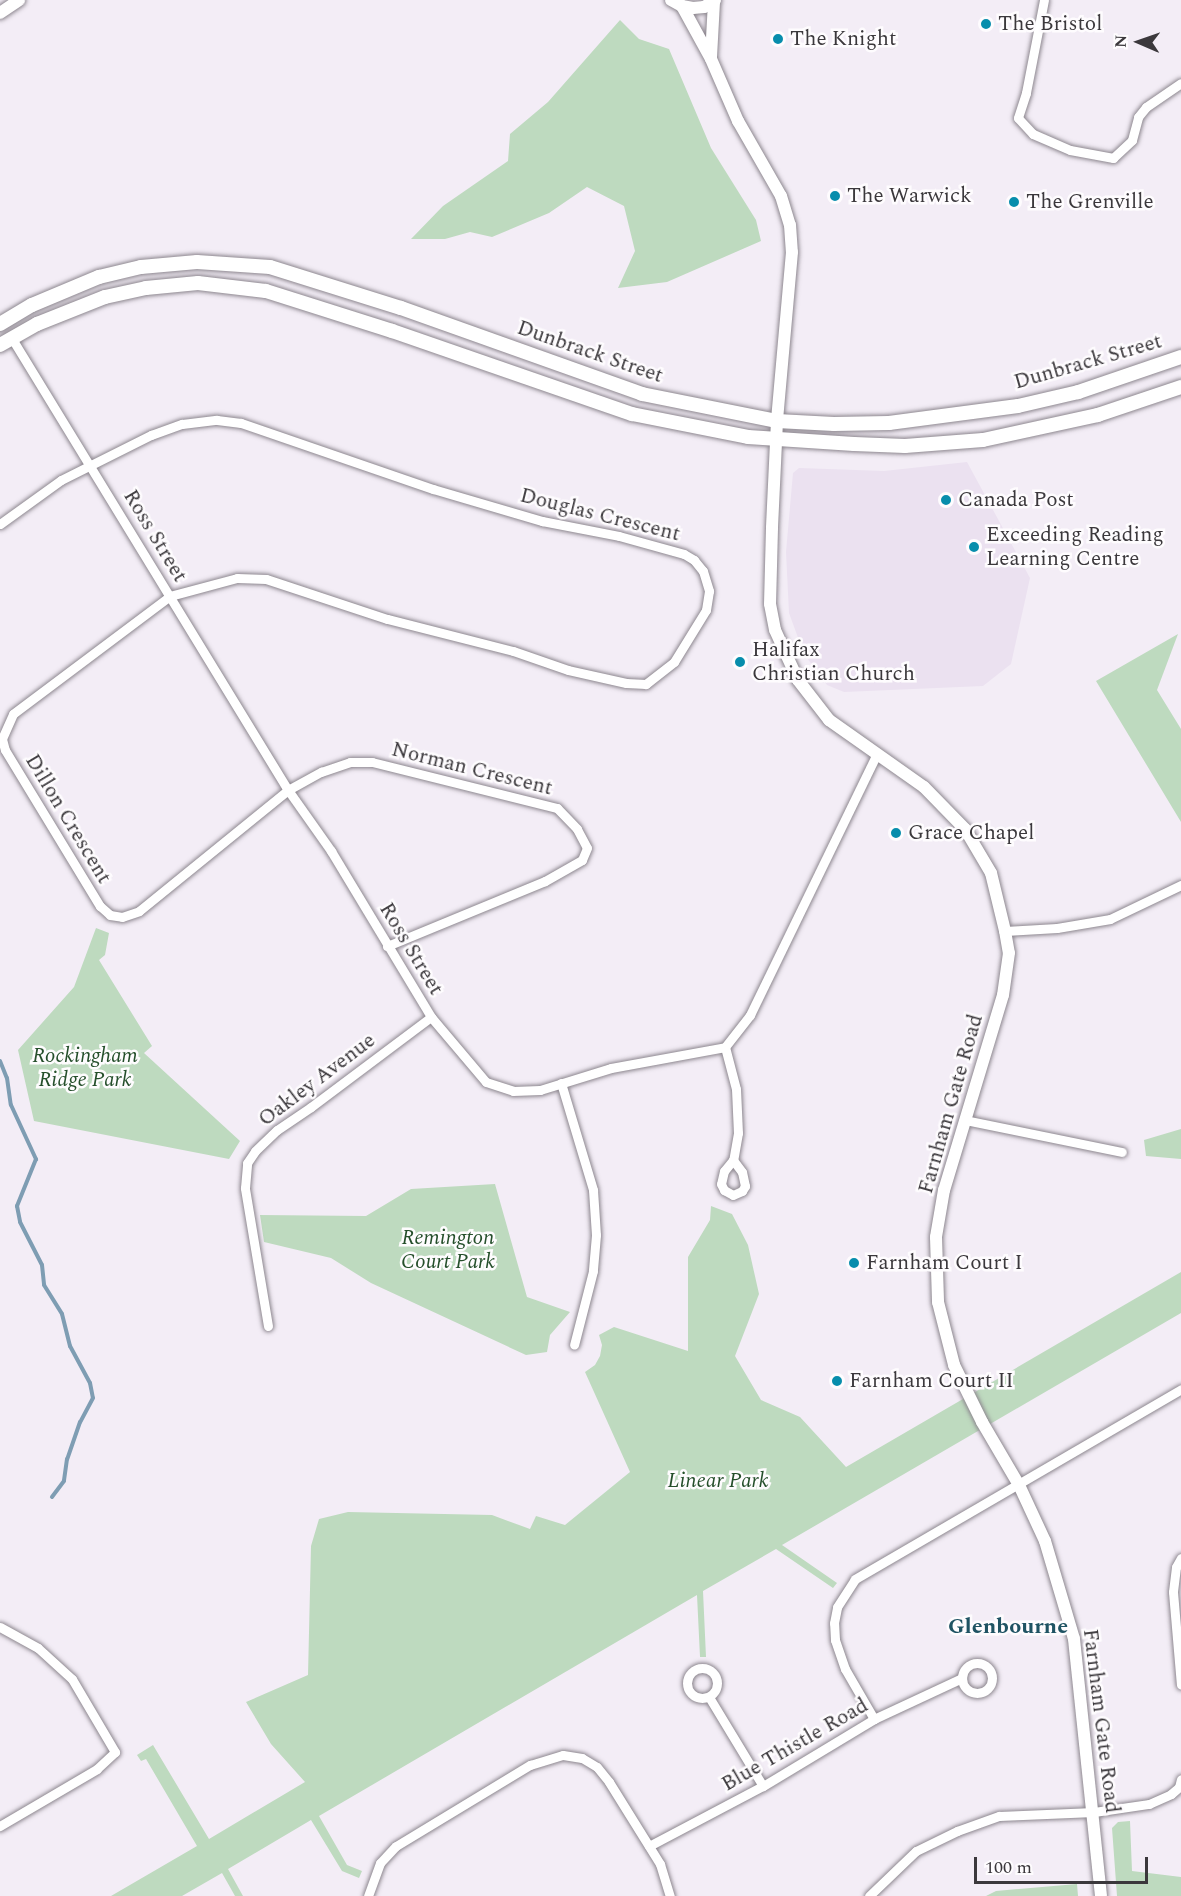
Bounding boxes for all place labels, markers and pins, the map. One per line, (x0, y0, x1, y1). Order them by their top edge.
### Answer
place label: The Bristol (998, 11, 1102, 37)
marker: The Bristol (979, 17, 993, 31)
place label: The Knight (790, 26, 896, 52)
marker: The Knight (771, 32, 785, 46)
place label: The Warwick (847, 183, 972, 209)
marker: The Warwick (828, 189, 842, 203)
place label: The Grenville (1026, 189, 1154, 215)
marker: The Grenville (1007, 195, 1021, 209)
place label: Canada Post (958, 487, 1074, 513)
marker: Canada Post (939, 493, 953, 507)
place label: Exceeding Reading Learning Centre (986, 522, 1164, 572)
marker: Exceeding Reading Learning Centre (967, 540, 981, 554)
place label: Halifax Christian Church (752, 637, 915, 687)
marker: Halifax Christian Church (733, 655, 747, 669)
place label: Grace Chapel (908, 820, 1034, 846)
marker: Grace Chapel (889, 826, 903, 840)
place label: Farnham Court I (866, 1250, 1023, 1276)
marker: Farnham Court I (847, 1256, 861, 1270)
place label: Farnham Court II (849, 1368, 1014, 1394)
marker: Farnham Court II (830, 1374, 844, 1388)

